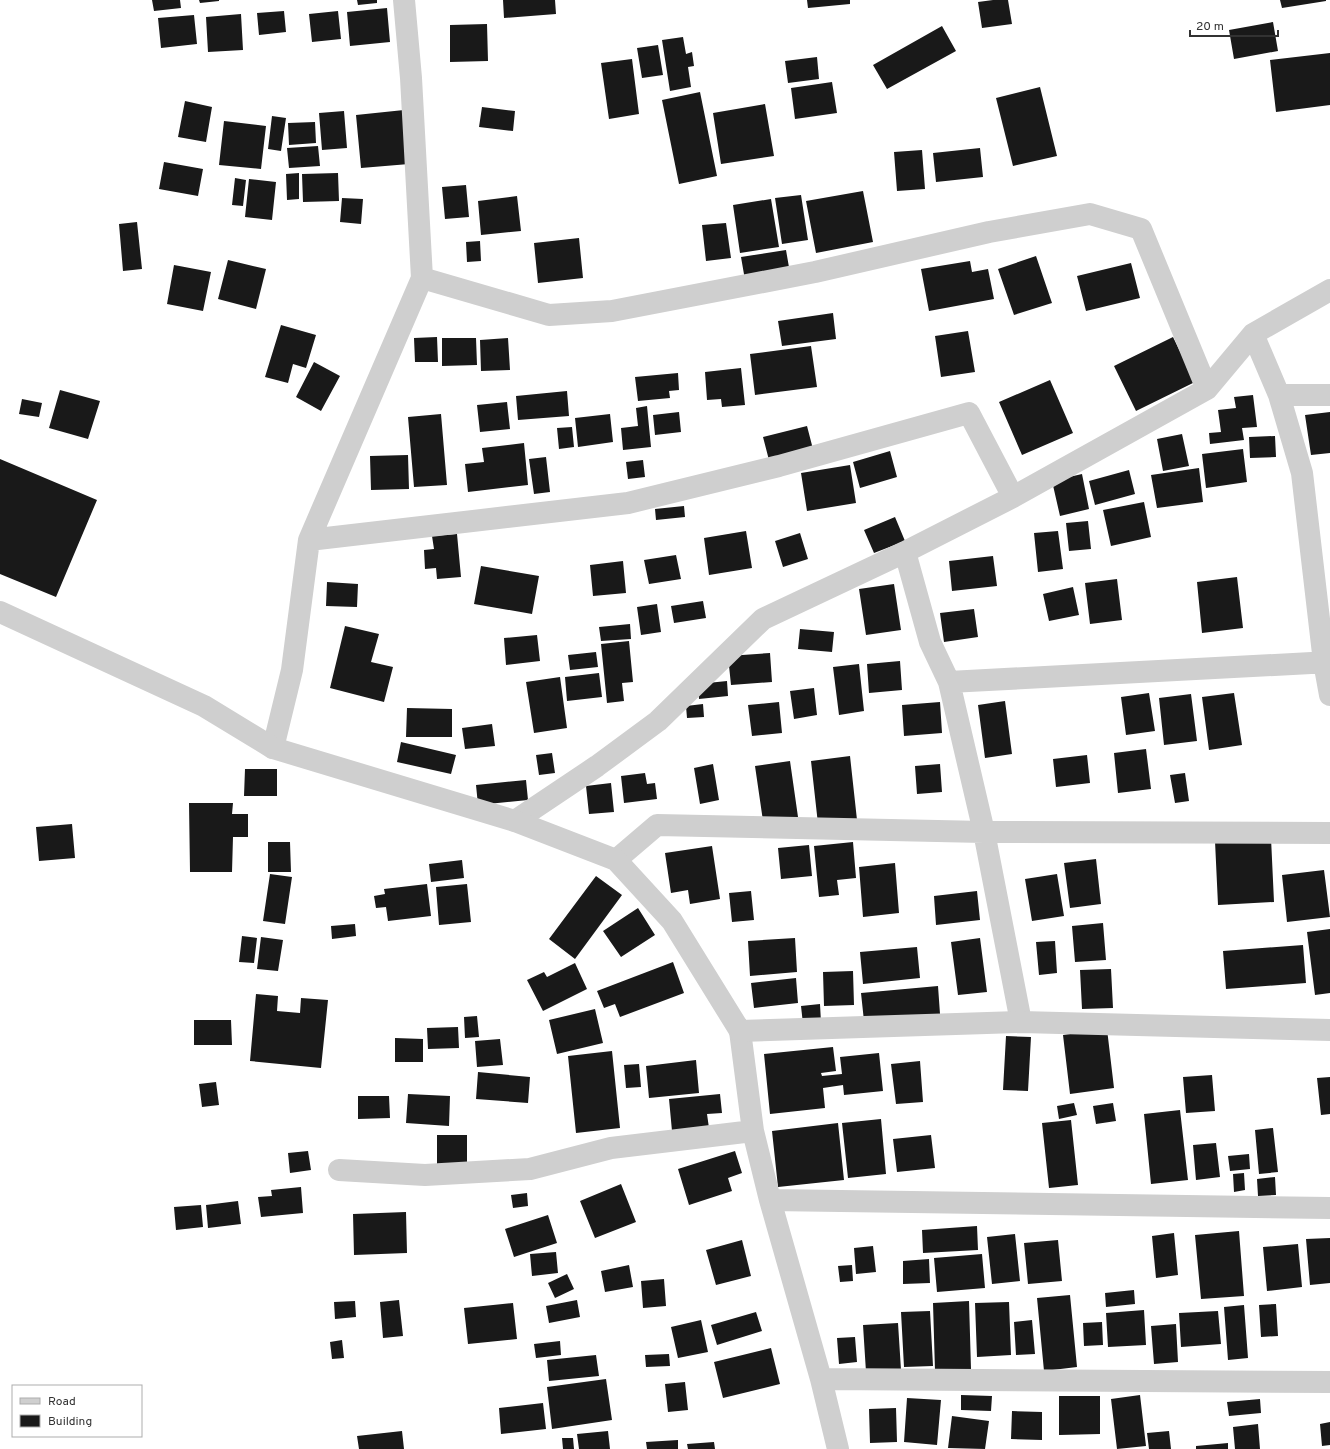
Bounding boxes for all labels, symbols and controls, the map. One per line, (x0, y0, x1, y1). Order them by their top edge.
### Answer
scale bar (1190, 12, 1278, 38)
text: 20 m (1196, 19, 1224, 35)
legend (12, 1385, 142, 1437)
text: Road (48, 1394, 76, 1410)
text: Building (48, 1414, 92, 1430)

